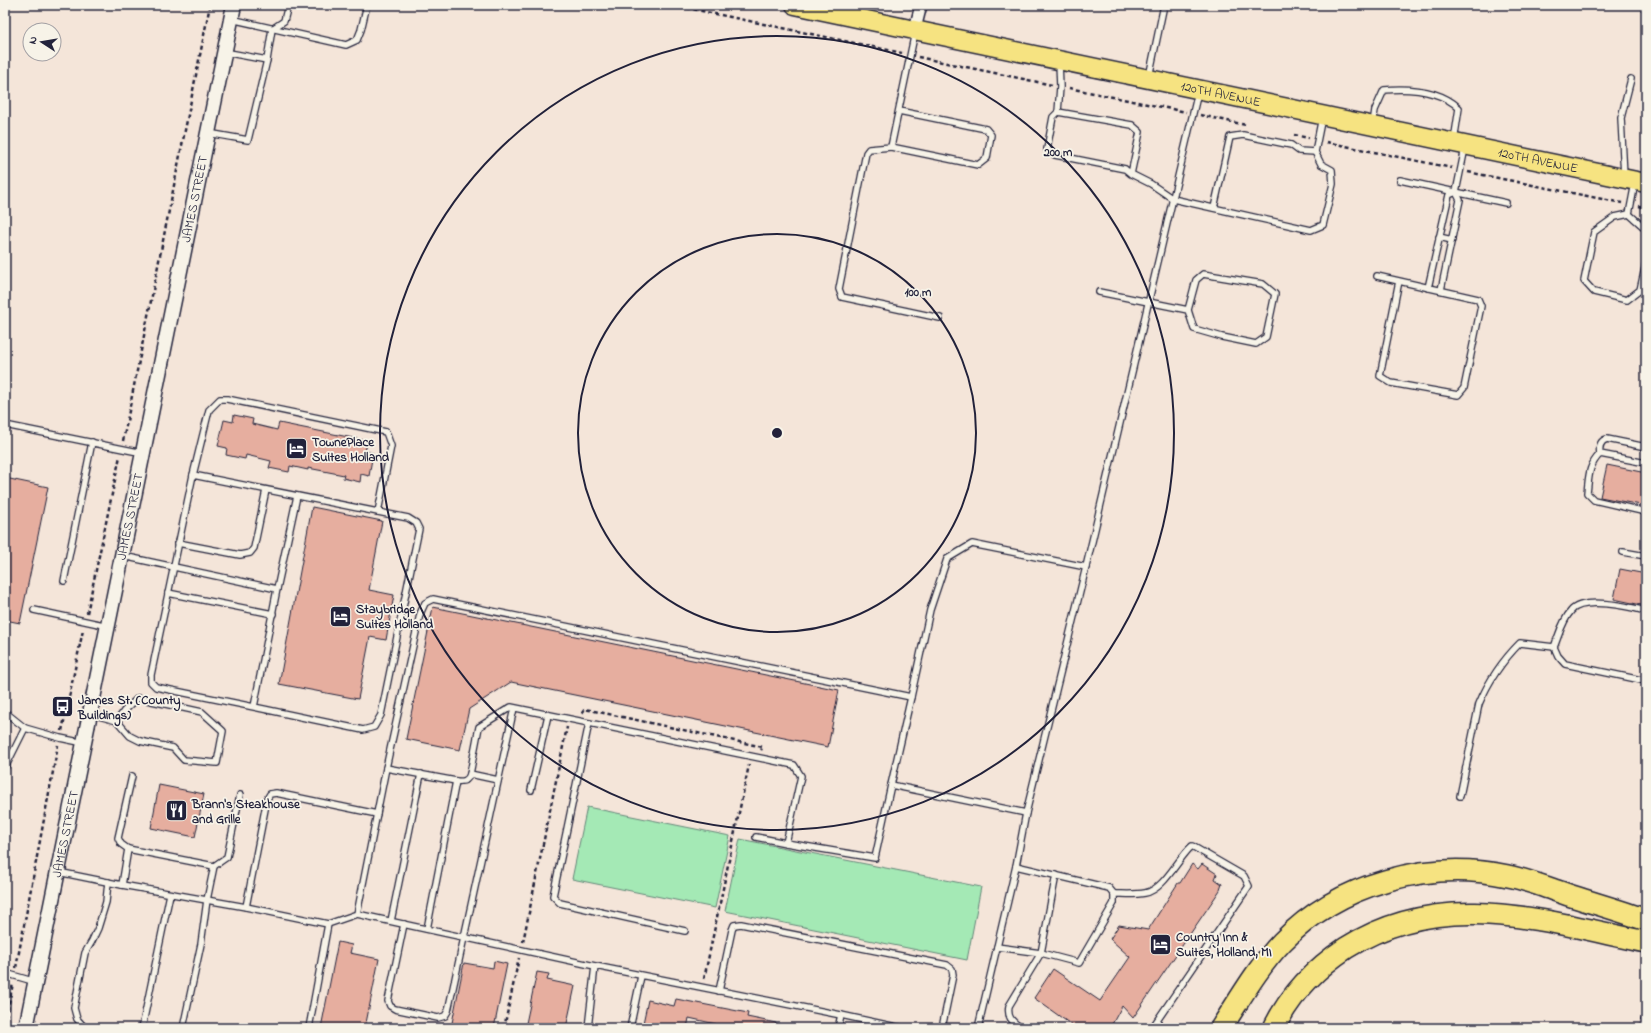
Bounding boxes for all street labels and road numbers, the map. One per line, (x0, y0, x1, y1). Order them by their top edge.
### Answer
street label: 120TH AVENUE (1179, 76, 1263, 112)
street label: 120TH AVENUE (1496, 143, 1580, 178)
street label: JAMES STREET (176, 153, 213, 244)
street label: JAMES STREET (112, 471, 148, 561)
street label: JAMES STREET (47, 788, 84, 879)

